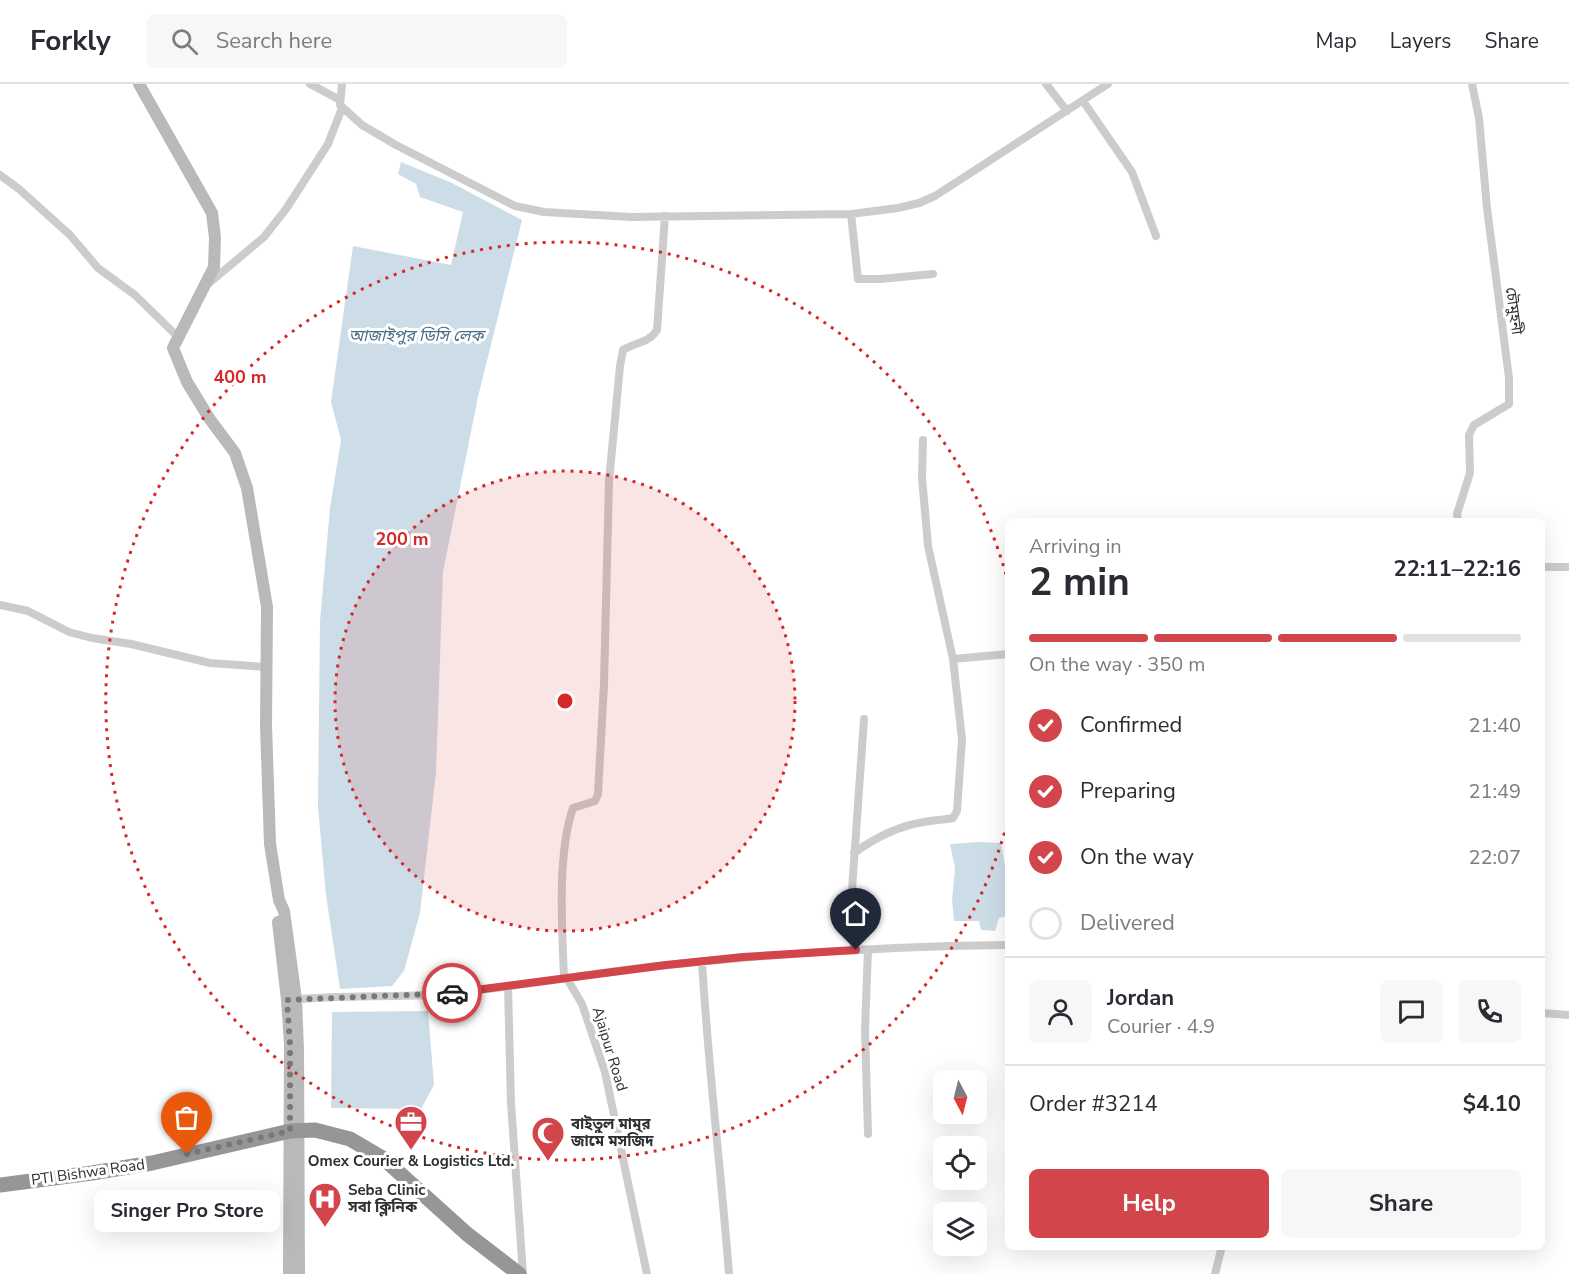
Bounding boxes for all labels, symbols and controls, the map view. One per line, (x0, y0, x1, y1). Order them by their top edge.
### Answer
search box (147, 14, 567, 68)
text: Forkly (30, 22, 111, 60)
icon: search (168, 25, 201, 58)
text: Search here (216, 26, 332, 56)
text: Map (1315, 27, 1357, 55)
text: Layers (1390, 27, 1451, 55)
text: Share (1484, 27, 1539, 55)
street label: চৌমুহনী (1501, 286, 1527, 337)
water label: আজাইপুর ডিসি লেক (349, 325, 486, 347)
text: 400 m (213, 365, 267, 389)
text: 200 m (375, 527, 429, 551)
text: Arriving in (1029, 533, 1122, 560)
text: 22:11–22:16 (1393, 554, 1521, 584)
text: 2 min (1029, 556, 1130, 609)
text: On the way · 350 m (1029, 651, 1205, 678)
centre of rings (555, 691, 575, 711)
icon: check (1029, 709, 1062, 742)
text: Confirmed (1080, 710, 1182, 740)
text: 21:40 (1468, 712, 1521, 739)
icon: check (1029, 775, 1062, 808)
text: Preparing (1080, 776, 1176, 806)
text: 21:49 (1468, 778, 1521, 805)
icon: check (1029, 841, 1062, 874)
text: On the way (1080, 842, 1194, 872)
text: 22:07 (1468, 844, 1521, 871)
pin (830, 888, 881, 950)
icon: home (839, 897, 872, 930)
text: Delivered (1080, 908, 1175, 938)
courier (422, 963, 482, 1023)
icon: car (436, 977, 469, 1010)
button: person (1029, 980, 1092, 1043)
button: chat (1380, 980, 1443, 1043)
button: phone (1458, 980, 1521, 1043)
text: Jordan (1107, 983, 1174, 1013)
street label: Ajaipur Road (588, 1004, 632, 1094)
text: Courier · 4.9 (1107, 1013, 1215, 1040)
north arrow (933, 1070, 987, 1124)
map controls (933, 1070, 987, 1256)
text: Order #3214 (1029, 1089, 1158, 1119)
text: $4.10 (1463, 1089, 1521, 1119)
pin (161, 1092, 212, 1154)
icon: bag (170, 1101, 203, 1134)
office icon: Omex Courier & Logistics Ltd. (393, 1104, 429, 1151)
place label: বাইতুল মামুর জামে মসজিদ (570, 1114, 654, 1151)
mosque icon: বাইতুল মামুর জামে মসজিদ (530, 1115, 566, 1162)
button: locate (933, 1136, 987, 1190)
place label: Omex Courier & Logistics Ltd. (308, 1151, 514, 1171)
street label: PTI Bishwa Road (30, 1154, 146, 1190)
button: Help (1029, 1169, 1269, 1238)
button: Share (1281, 1169, 1521, 1238)
place label: Seba Clinic সবা ক্লিনিক (347, 1180, 425, 1217)
hospital icon: Seba Clinic সবা ক্লিনিক (307, 1181, 343, 1228)
callout: Singer Pro Store (94, 1190, 280, 1232)
text: Singer Pro Store (110, 1197, 264, 1224)
button: layers (933, 1202, 987, 1256)

